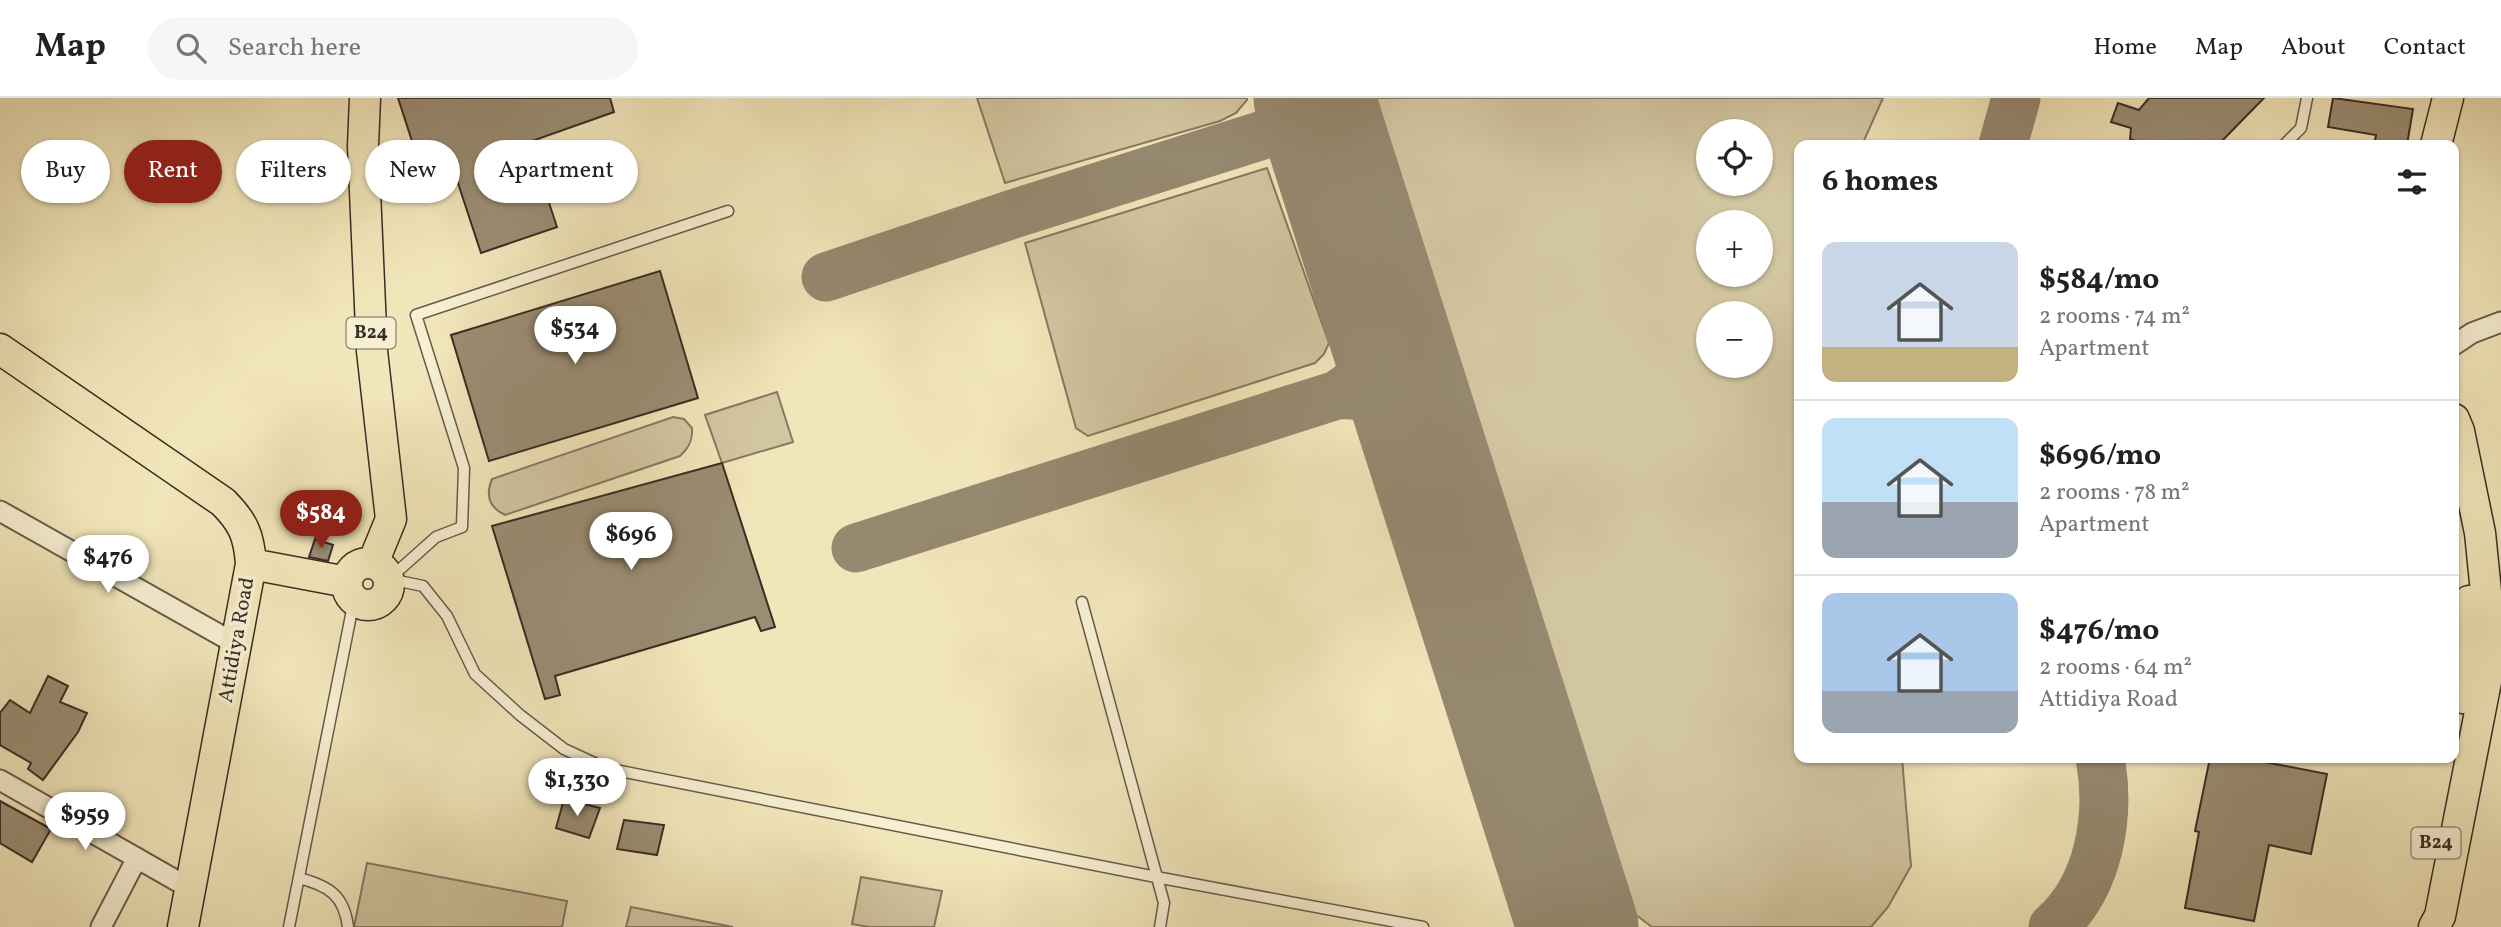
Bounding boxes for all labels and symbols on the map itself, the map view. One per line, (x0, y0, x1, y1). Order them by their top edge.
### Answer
pin: $534 (534, 306, 616, 366)
road number: B24 (346, 317, 396, 348)
pin: $584 (280, 490, 362, 550)
pin: $696 (590, 512, 672, 572)
pin: $476 (67, 536, 149, 595)
street label: Attidiya Road (212, 575, 262, 705)
pin: $1,330 (520, 758, 634, 818)
pin: $959 (44, 792, 126, 852)
road number: B24 (2412, 828, 2460, 858)

